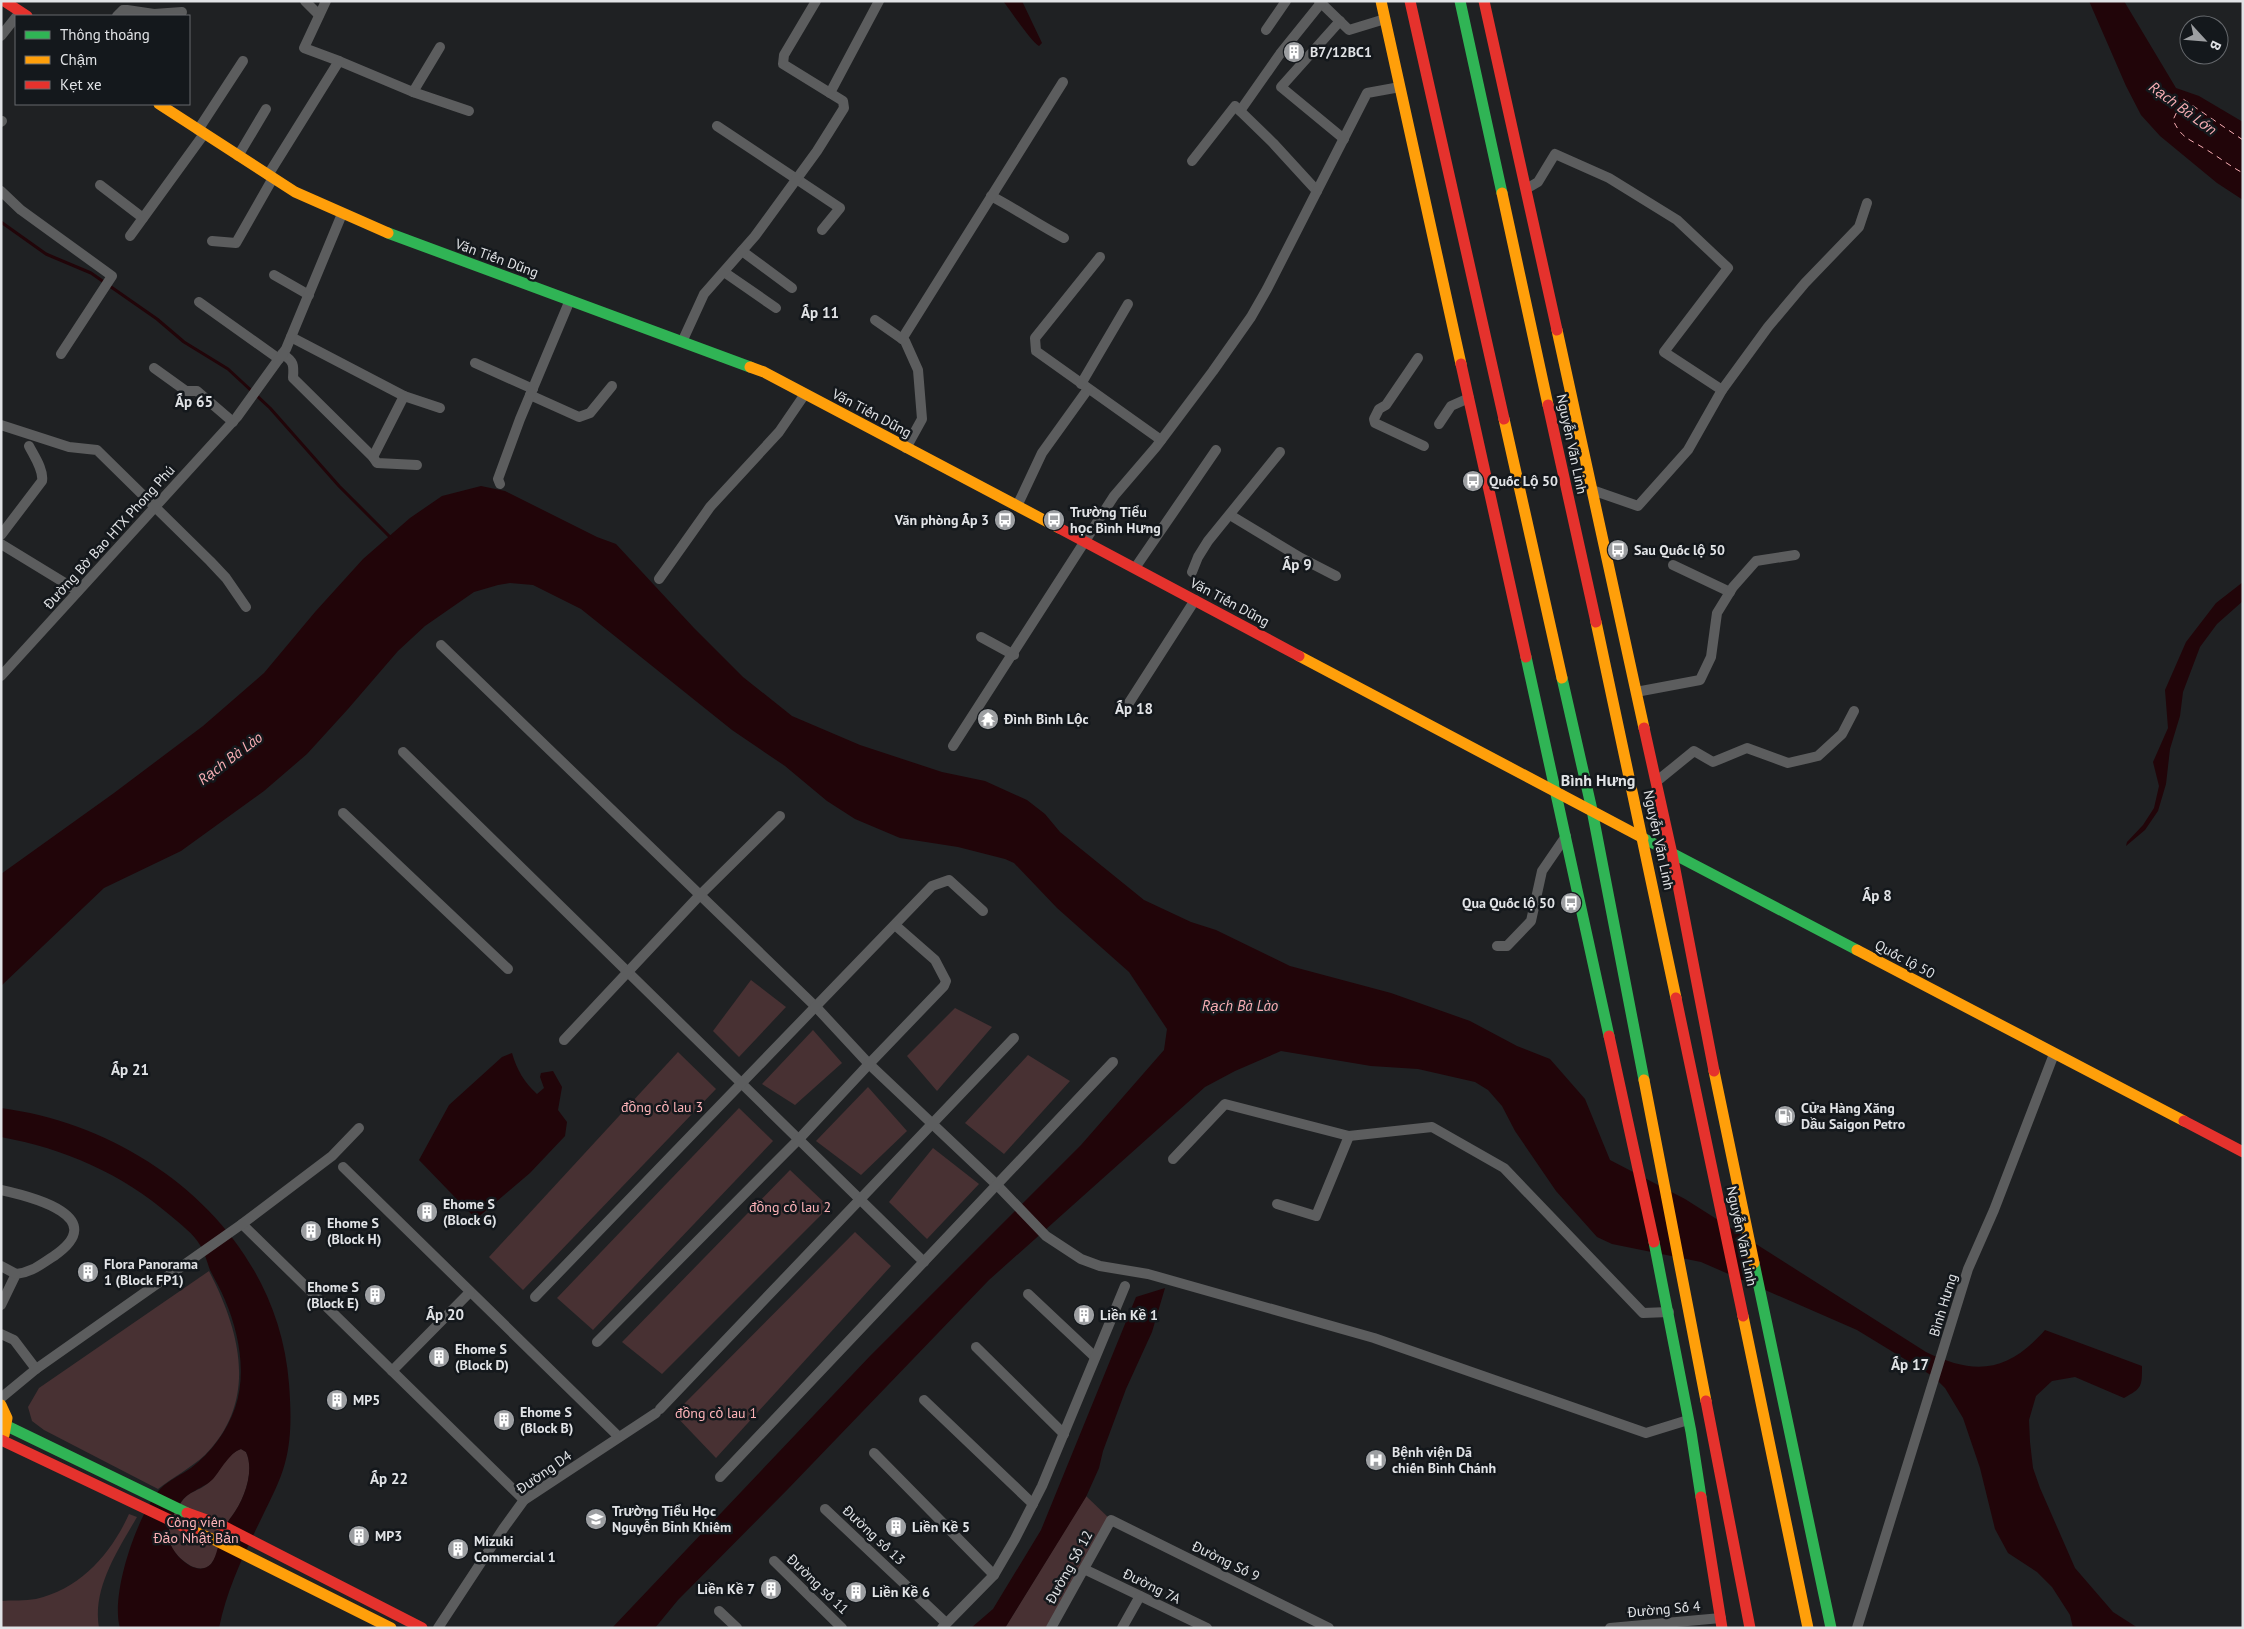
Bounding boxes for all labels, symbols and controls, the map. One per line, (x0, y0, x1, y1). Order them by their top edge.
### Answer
legend (15, 15, 190, 105)
north arrow (2179, 15, 2229, 65)
text: Thông thoáng (60, 25, 150, 44)
text: B (2206, 38, 2226, 53)
building icon: B7/12BC1 (1282, 40, 1306, 64)
place label: B7/12BC1 (1310, 43, 1372, 61)
text: Chậm (60, 50, 97, 69)
text: Kẹt xe (60, 75, 102, 94)
water label: Rạch Bà Lớn (2145, 77, 2221, 139)
street label: Văn Tiến Dũng (452, 234, 541, 281)
district label: Ấp 11 (801, 303, 839, 322)
street label: Văn Tiến Dũng (828, 384, 915, 441)
district label: Ấp 65 (175, 392, 213, 411)
street label: Nguyễn Văn Linh (1553, 392, 1591, 496)
street label: Đường Bờ Bao HTX Phong Phú (39, 461, 179, 614)
bus stop icon: Quốc Lộ 50 (1461, 469, 1485, 493)
place label: Quốc Lộ 50 (1489, 472, 1558, 490)
place label: Trường Tiểu học Bình Hưng (1070, 503, 1161, 537)
bus stop icon: Văn phòng Ấp 3 (993, 508, 1017, 532)
bus stop icon: Trường Tiểu học Bình Hưng (1042, 508, 1066, 532)
place label: Văn phòng Ấp 3 (894, 511, 989, 529)
bus stop icon: Sau Quốc lộ 50 (1606, 538, 1630, 562)
place label: Sau Quốc lộ 50 (1634, 541, 1725, 559)
district label: Ấp 9 (1282, 555, 1312, 574)
street label: Văn Tiến Dũng (1186, 573, 1273, 630)
district label: Ấp 18 (1115, 699, 1153, 718)
temple icon: Đình Bình Lộc (976, 707, 1000, 731)
place label: Đình Bình Lộc (1003, 710, 1089, 728)
water label: Rạch Bà Lào (194, 727, 266, 789)
district label: Bình Hưng (1561, 770, 1635, 790)
street label: Nguyễn Văn Linh (1640, 788, 1678, 892)
district label: Ấp 8 (1862, 886, 1892, 905)
bus stop icon: Qua Quốc lộ 50 (1559, 891, 1583, 915)
place label: Qua Quốc lộ 50 (1462, 894, 1555, 912)
street label: Quốc lộ 50 (1872, 936, 1938, 982)
water label: Rạch Bà Lào (1202, 996, 1278, 1015)
district label: Ấp 21 (111, 1060, 149, 1079)
park label: đồng cỏ lau 3 (621, 1098, 703, 1116)
place label: Cửa Hàng Xăng Dầu Saigon Petro (1801, 1099, 1906, 1133)
fuel station icon: Cửa Hàng Xăng Dầu Saigon Petro (1773, 1104, 1797, 1128)
street label: Nguyễn Văn Linh (1723, 1184, 1761, 1288)
place label: Ehome S (Block G) (443, 1195, 496, 1229)
park label: đồng cỏ lau 2 (749, 1198, 831, 1216)
building icon: Ehome S (Block G) (415, 1200, 439, 1224)
place label: Ehome S (Block H) (327, 1214, 381, 1248)
building icon: Ehome S (Block H) (299, 1219, 323, 1243)
place label: Flora Panorama 1 (Block FP1) (104, 1255, 198, 1289)
building icon: Flora Panorama 1 (Block FP1) (76, 1260, 100, 1284)
street label: Bình Hưng (1925, 1271, 1961, 1339)
place label: Ehome S (Block E) (307, 1278, 359, 1312)
building icon: Ehome S (Block E) (363, 1283, 387, 1307)
building icon: Liền Kề 1 (1072, 1303, 1096, 1327)
district label: Ấp 20 (426, 1305, 464, 1324)
place label: Liền Kề 1 (1100, 1306, 1158, 1324)
place label: Ehome S (Block D) (455, 1340, 509, 1374)
building icon: Ehome S (Block D) (427, 1345, 451, 1369)
district label: Ấp 17 (1891, 1355, 1929, 1374)
building icon: MP5 (325, 1388, 349, 1412)
place label: MP5 (353, 1391, 380, 1409)
place label: Ehome S (Block B) (520, 1403, 573, 1437)
park label: đồng cỏ lau 1 (675, 1404, 757, 1422)
building icon: Ehome S (Block B) (492, 1408, 516, 1432)
place label: Bệnh viện Dã chiến Bình Chánh (1392, 1443, 1496, 1477)
street label: Đường D4 (512, 1446, 575, 1498)
hospital icon: Bệnh viện Dã chiến Bình Chánh (1364, 1448, 1388, 1472)
district label: Ấp 22 (370, 1469, 408, 1488)
street label: Đường số 13 (838, 1501, 909, 1569)
place label: Trường Tiểu Học Nguyễn Bỉnh Khiêm (612, 1502, 731, 1536)
school or university icon: Trường Tiểu Học Nguyễn Bỉnh Khiêm (584, 1507, 608, 1531)
park label: Công viên Đảo Nhật Bản (152, 1513, 239, 1547)
building icon: Liền Kề 5 (884, 1515, 908, 1539)
place label: Liền Kề 5 (912, 1518, 970, 1536)
building icon: MP3 (347, 1524, 371, 1548)
place label: MP3 (375, 1527, 402, 1545)
street label: Đường Số 12 (1041, 1527, 1096, 1607)
place label: Mizuki Commercial 1 (474, 1532, 556, 1566)
street label: Đường Số 9 (1188, 1536, 1263, 1585)
building icon: Mizuki Commercial 1 (446, 1537, 470, 1561)
street label: Đường số 11 (783, 1549, 853, 1618)
street label: Đường 7A (1119, 1564, 1184, 1608)
building icon: Liền Kề 7 (759, 1577, 783, 1601)
place label: Liền Kề 7 (697, 1580, 755, 1598)
building icon: Liền Kề 6 (844, 1580, 868, 1604)
place label: Liền Kề 6 (872, 1583, 930, 1601)
street label: Đường Số 4 (1626, 1597, 1701, 1621)

